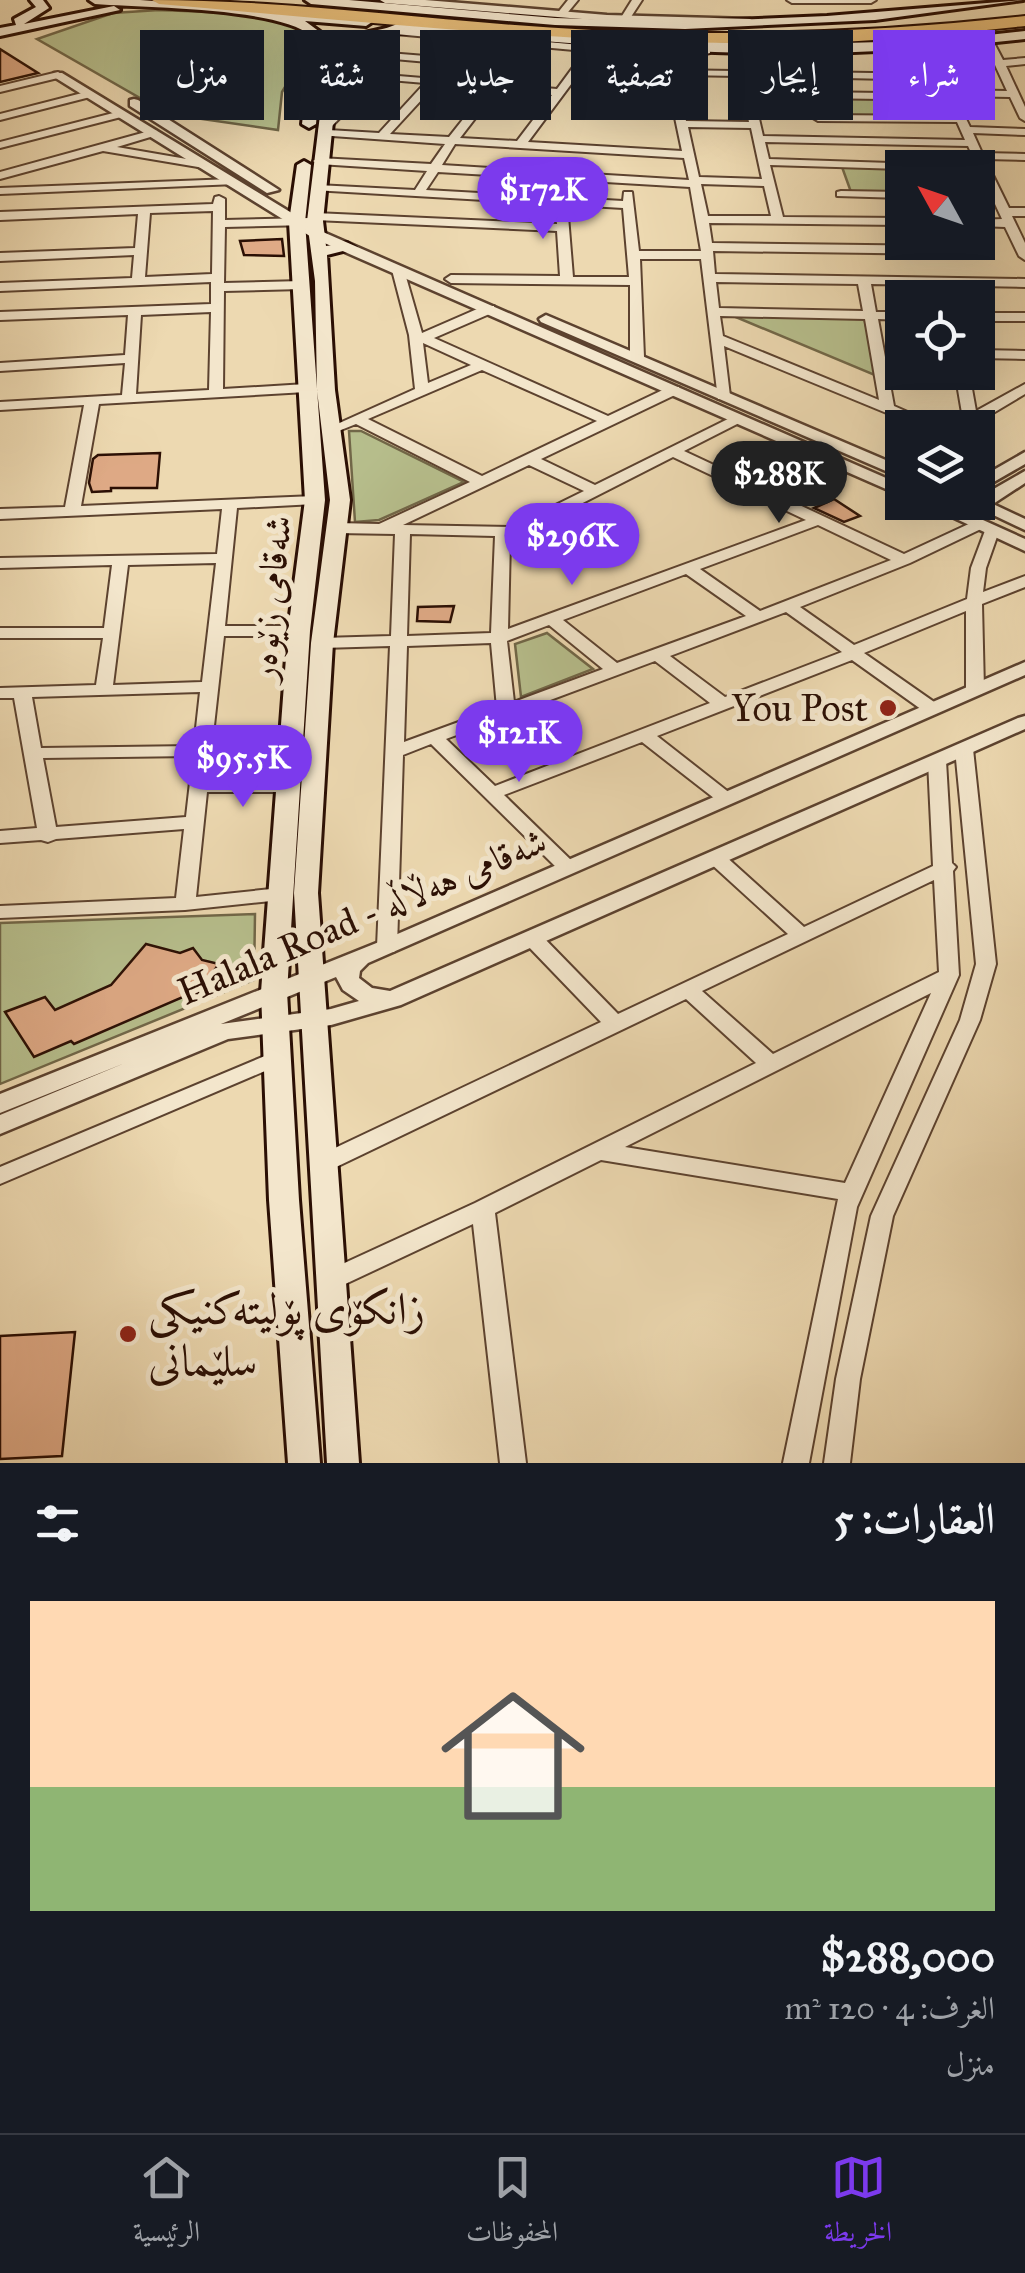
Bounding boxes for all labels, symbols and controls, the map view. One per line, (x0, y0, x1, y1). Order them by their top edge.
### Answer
chip: منزل (140, 30, 264, 120)
chip: شقة (284, 30, 400, 120)
chip: جديد (420, 30, 551, 120)
chip: تصفية (571, 30, 708, 120)
chip: إيجار (728, 30, 853, 120)
chip: شراء (873, 30, 995, 120)
north arrow (885, 150, 995, 260)
map controls (885, 150, 995, 520)
pin: $172K (473, 157, 613, 242)
text: $172K (499, 170, 587, 209)
button: locate (885, 280, 995, 390)
button: layers (885, 410, 995, 520)
pin: $288K (709, 441, 849, 526)
text: $288K (733, 454, 825, 493)
pin: $296K (502, 503, 642, 588)
street label: شەقامی زێوەر (238, 513, 303, 687)
text: $296K (526, 516, 618, 555)
place label: You Post (731, 685, 868, 731)
marker: You Post (877, 697, 899, 719)
pin: $121K (449, 700, 589, 785)
text: $121K (478, 713, 560, 752)
pin: $95.5K (162, 725, 324, 810)
text: $95.5K (196, 738, 290, 777)
street label: Halala Road - شەقامی هەڵاڵە (171, 817, 553, 1015)
place label: زانکۆی پۆلیتەکنیکی سلێمانی (148, 1281, 425, 1388)
marker: زانکۆی پۆلیتەکنیکی سلێمانی (117, 1323, 139, 1345)
text: العقارات: 5 (834, 1493, 995, 1545)
icon: filters (30, 1496, 85, 1551)
icon: home (423, 1666, 603, 1846)
text: $288,000 (820, 1931, 995, 1983)
text: الغرف: 4 · 120 m² (785, 1989, 995, 2028)
text: منزل (946, 2045, 995, 2084)
tab: الرئيسية (133, 2150, 200, 2259)
tab: المحفوظات (466, 2150, 558, 2259)
tab: الخريطة (824, 2150, 892, 2259)

